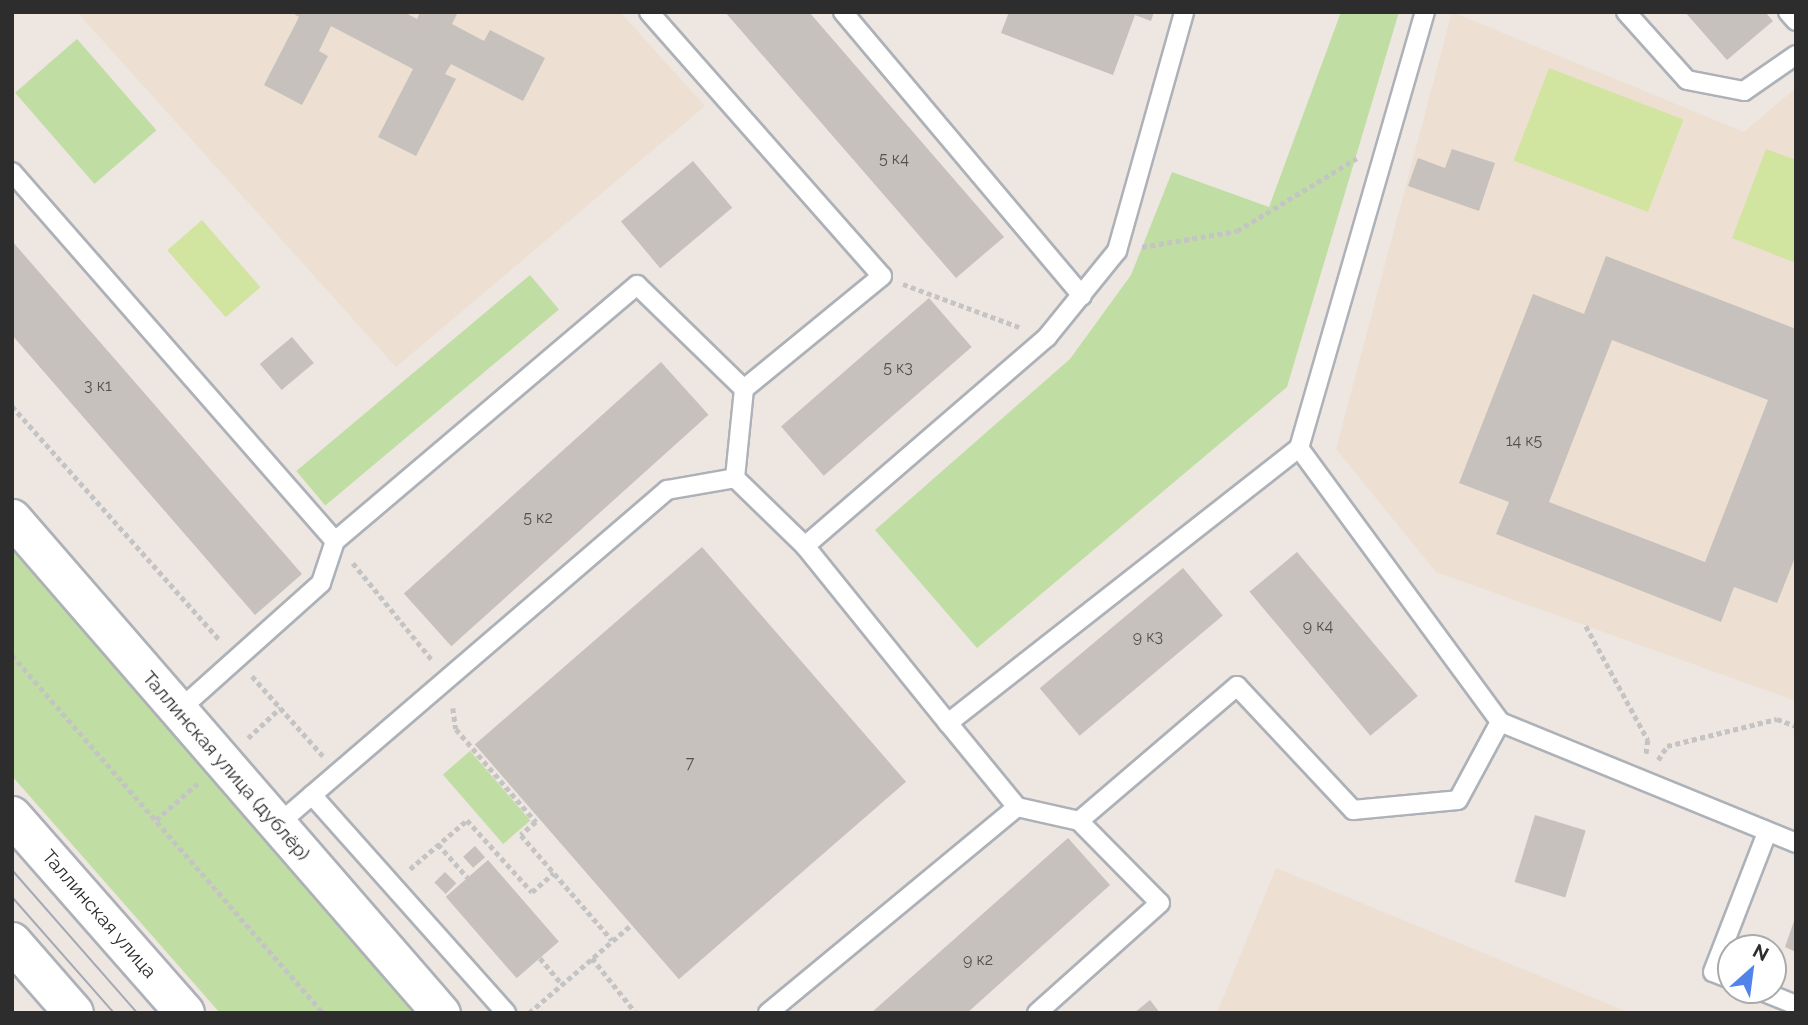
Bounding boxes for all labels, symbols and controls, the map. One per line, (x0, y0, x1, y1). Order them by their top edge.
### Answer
house number: 5 к4 (879, 149, 909, 169)
house number: 5 к3 (883, 358, 913, 378)
house number: 3 к1 (84, 376, 112, 396)
house number: 14 к5 (1506, 431, 1542, 451)
house number: 5 к2 (523, 508, 553, 528)
house number: 9 к4 (1303, 616, 1333, 636)
house number: 9 к3 (1133, 627, 1163, 647)
street label: Таллинская улица (дублёр) (137, 666, 315, 866)
house number: 7 (686, 753, 694, 773)
street label: Таллинская улица (37, 845, 161, 983)
north arrow (1717, 934, 1787, 1004)
text: N (1749, 939, 1772, 965)
house number: 9 к2 (963, 950, 993, 970)

